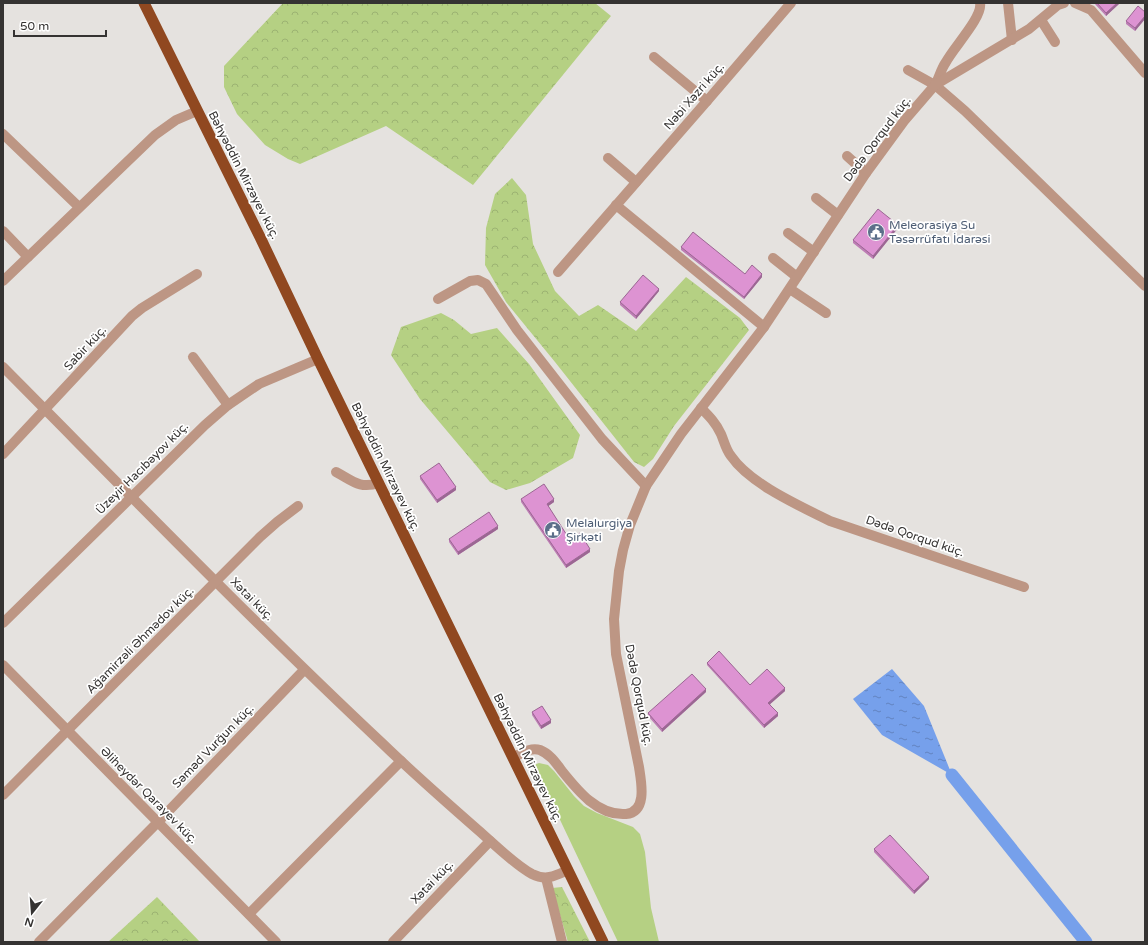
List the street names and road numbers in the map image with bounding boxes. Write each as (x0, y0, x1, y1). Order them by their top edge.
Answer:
street label: Nəbi Xəzri küç. (661, 60, 727, 132)
street label: Dədə Qorqud küç. (840, 94, 914, 184)
street label: Bəhyəddin Mirzəyev küç. (206, 109, 282, 241)
street label: Sabir küç. (61, 323, 109, 373)
street label: Bəhyəddin Mirzəyev küç. (349, 400, 423, 534)
street label: Üzeyir Hacıbəyov küç. (93, 419, 191, 517)
street label: Dədə Qorqud küç. (864, 513, 966, 559)
street label: Xətai küç. (228, 575, 276, 623)
street label: Ağamirzəli Əhmədov küç. (84, 584, 196, 696)
street label: Dədə Qorqud küç. (622, 643, 656, 747)
street label: Bəhyəddin Mirzəyev küç. (491, 691, 565, 825)
street label: Səməd Vurğun küç. (169, 701, 257, 791)
street label: Əliheydər Qarayev küç. (98, 744, 200, 846)
street label: Xətai küç. (408, 857, 456, 907)

